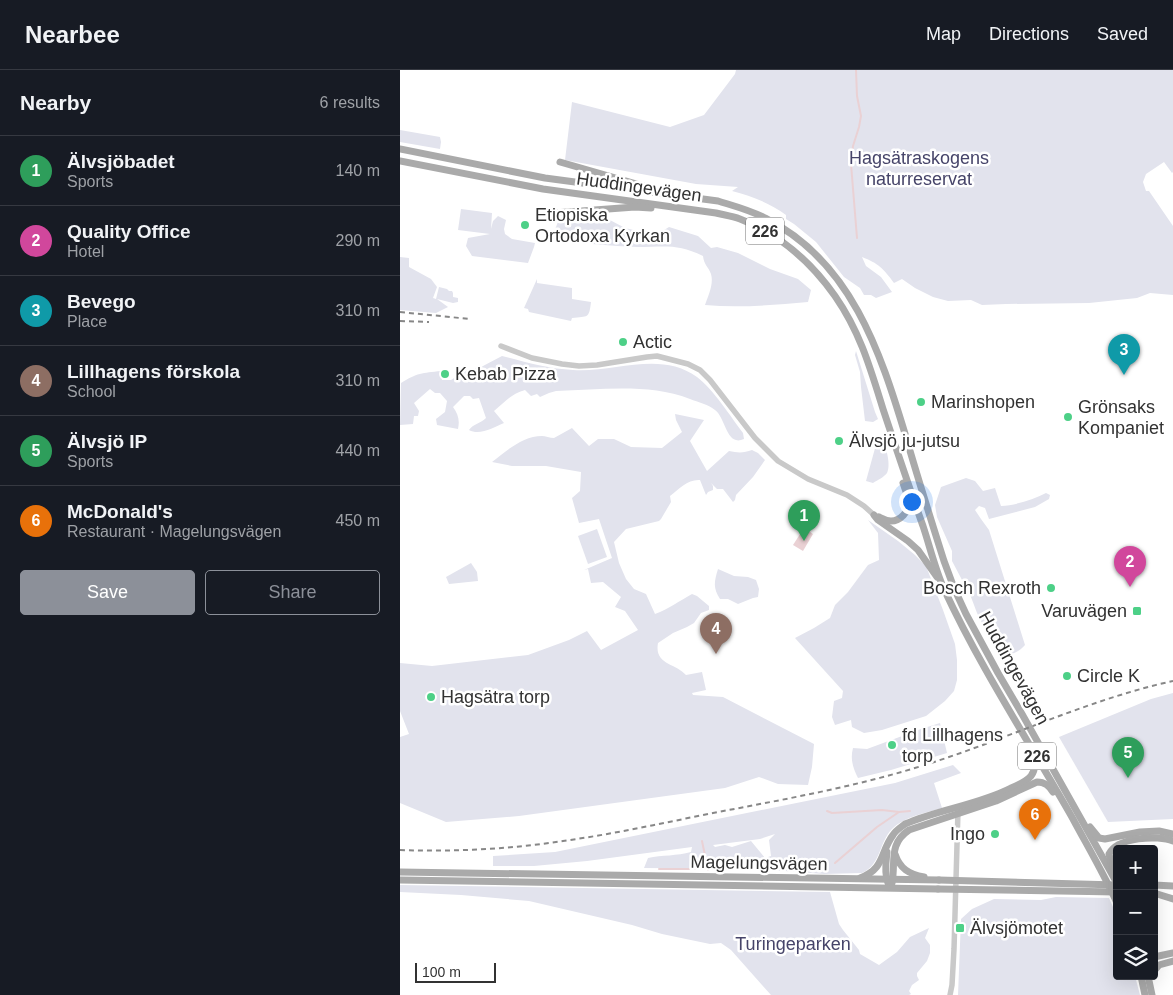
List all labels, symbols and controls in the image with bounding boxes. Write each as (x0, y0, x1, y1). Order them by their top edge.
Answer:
text: Nearbee (25, 21, 120, 48)
text: Map (926, 24, 961, 44)
text: Directions (989, 24, 1069, 44)
text: Saved (1097, 24, 1148, 44)
text: Nearby (20, 91, 91, 114)
text: 6 results (320, 94, 380, 111)
park label: Hagsätraskogens naturreservat (849, 148, 989, 189)
text: Älvsjöbadet (67, 151, 175, 172)
text: 1 (32, 162, 40, 179)
text: 140 m (336, 162, 380, 179)
street label: Huddingevägen (575, 168, 703, 206)
text: Sports (67, 173, 113, 190)
place label: Etiopiska Ortodoxa Kyrkan (535, 205, 670, 246)
road number: 226 (746, 218, 784, 245)
marker: Etiopiska Ortodoxa Kyrkan (519, 219, 531, 231)
text: Quality Office (67, 221, 191, 242)
text: 2 (32, 232, 40, 249)
text: 290 m (336, 232, 380, 249)
text: Hotel (67, 243, 104, 260)
text: Bevego (67, 291, 136, 312)
text: 3 (32, 302, 40, 319)
text: 310 m (336, 302, 380, 319)
text: Place (67, 313, 107, 330)
place label: Actic (633, 332, 672, 352)
pin: 3 (1108, 334, 1140, 375)
marker: Actic (617, 336, 629, 348)
text: Lillhagens förskola (67, 361, 240, 382)
place label: Kebab Pizza (455, 364, 557, 384)
marker: Kebab Pizza (439, 368, 451, 380)
text: 4 (32, 372, 40, 389)
text: 310 m (336, 372, 380, 389)
text: School (67, 383, 116, 400)
place label: Marinshopen (931, 392, 1035, 412)
marker: Marinshopen (915, 396, 927, 408)
place label: Grönsaks Kompaniet (1078, 397, 1164, 438)
marker: Grönsaks Kompaniet (1062, 411, 1074, 423)
text: Älvsjö IP (67, 431, 147, 452)
place label: Älvsjö ju-jutsu (849, 431, 960, 451)
marker: Älvsjö ju-jutsu (833, 435, 845, 447)
text: 5 (32, 442, 40, 459)
text: 440 m (336, 442, 380, 459)
text: Sports (67, 453, 113, 470)
your location (899, 489, 925, 515)
pin: 1 (788, 500, 820, 541)
text: McDonald's (67, 501, 173, 522)
text: 6 (32, 512, 40, 529)
text: 450 m (336, 512, 380, 529)
text: Restaurant · Magelungsvägen (67, 523, 281, 540)
pin: 2 (1114, 546, 1146, 587)
button: Save (20, 570, 195, 615)
button: Share (205, 570, 380, 615)
place label: Bosch Rexroth (923, 578, 1041, 598)
marker: Bosch Rexroth (1045, 582, 1057, 594)
place label: Varuvägen (1041, 601, 1127, 621)
marker: Varuvägen (1131, 605, 1143, 617)
street label: Huddingevägen (975, 608, 1053, 728)
pin: 4 (700, 613, 732, 654)
place label: Circle K (1077, 666, 1140, 686)
marker: Circle K (1061, 670, 1073, 682)
place label: Hagsätra torp (441, 687, 550, 707)
marker: Hagsätra torp (425, 691, 437, 703)
place label: fd Lillhagens torp (902, 725, 1003, 766)
pin: 5 (1112, 737, 1144, 778)
marker: fd Lillhagens torp (886, 739, 898, 751)
road number: 226 (1018, 742, 1056, 769)
pin: 6 (1019, 799, 1051, 840)
place label: Ingo (950, 824, 985, 844)
marker: Ingo (989, 828, 1001, 840)
map controls (1113, 845, 1158, 980)
button: + (1113, 845, 1158, 890)
street label: Magelungsvägen (690, 852, 828, 874)
button: − (1113, 890, 1158, 935)
place label: Älvsjömotet (970, 918, 1063, 938)
marker: Älvsjömotet (954, 922, 966, 934)
park label: Turingeparken (735, 934, 851, 954)
button: layers (1113, 935, 1158, 980)
scale bar (415, 960, 496, 983)
text: 100 m (422, 964, 461, 980)

